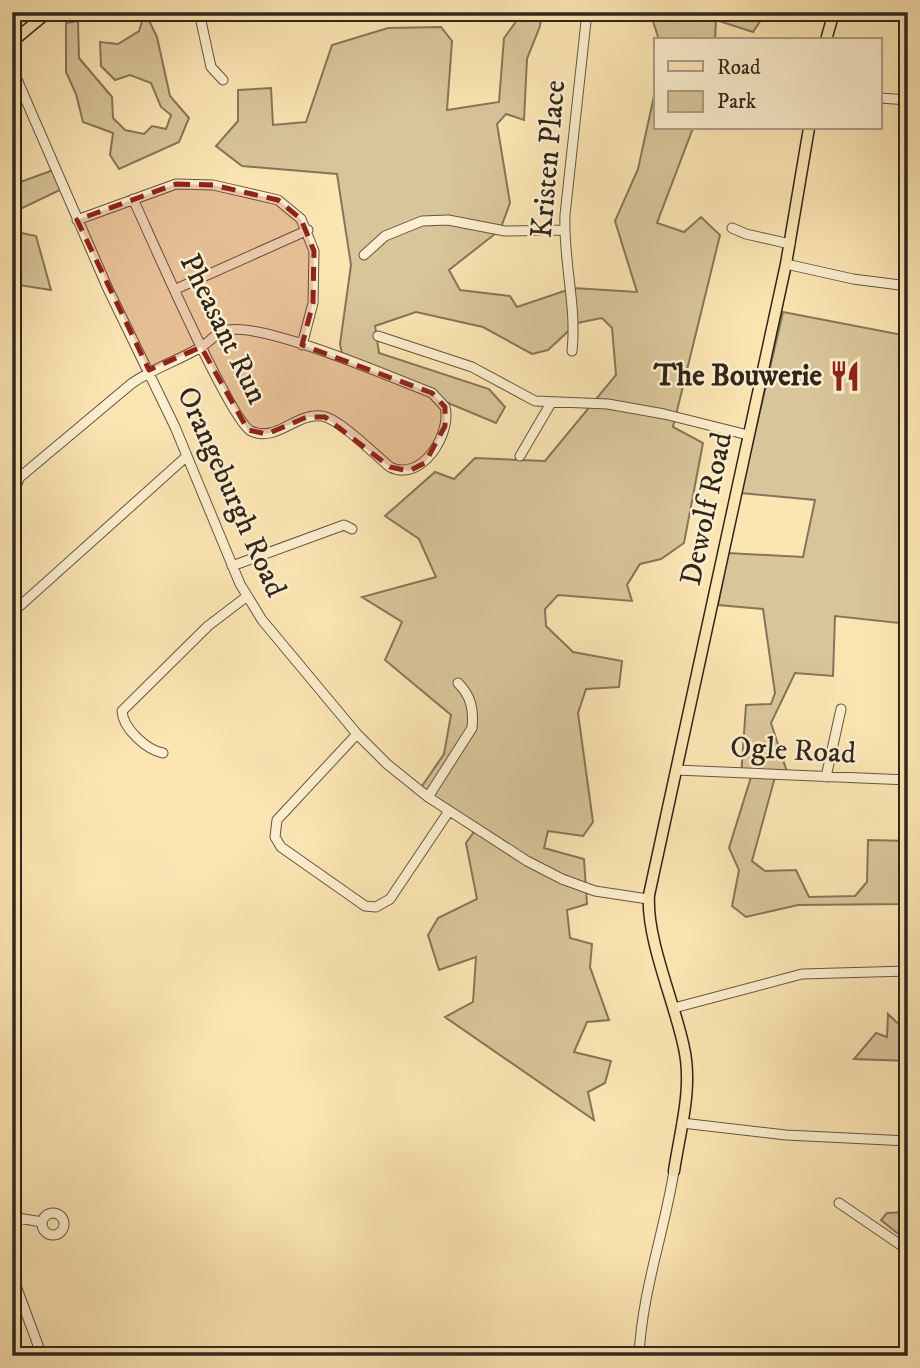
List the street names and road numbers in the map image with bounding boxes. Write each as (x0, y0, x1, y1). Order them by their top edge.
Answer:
street label: Kristen Place (524, 78, 574, 240)
street label: Pheasant Run (171, 248, 275, 410)
street label: Orangeburgh Road (168, 381, 294, 603)
street label: Dewolf Road (673, 429, 741, 589)
street label: Ogle Road (729, 729, 857, 773)

